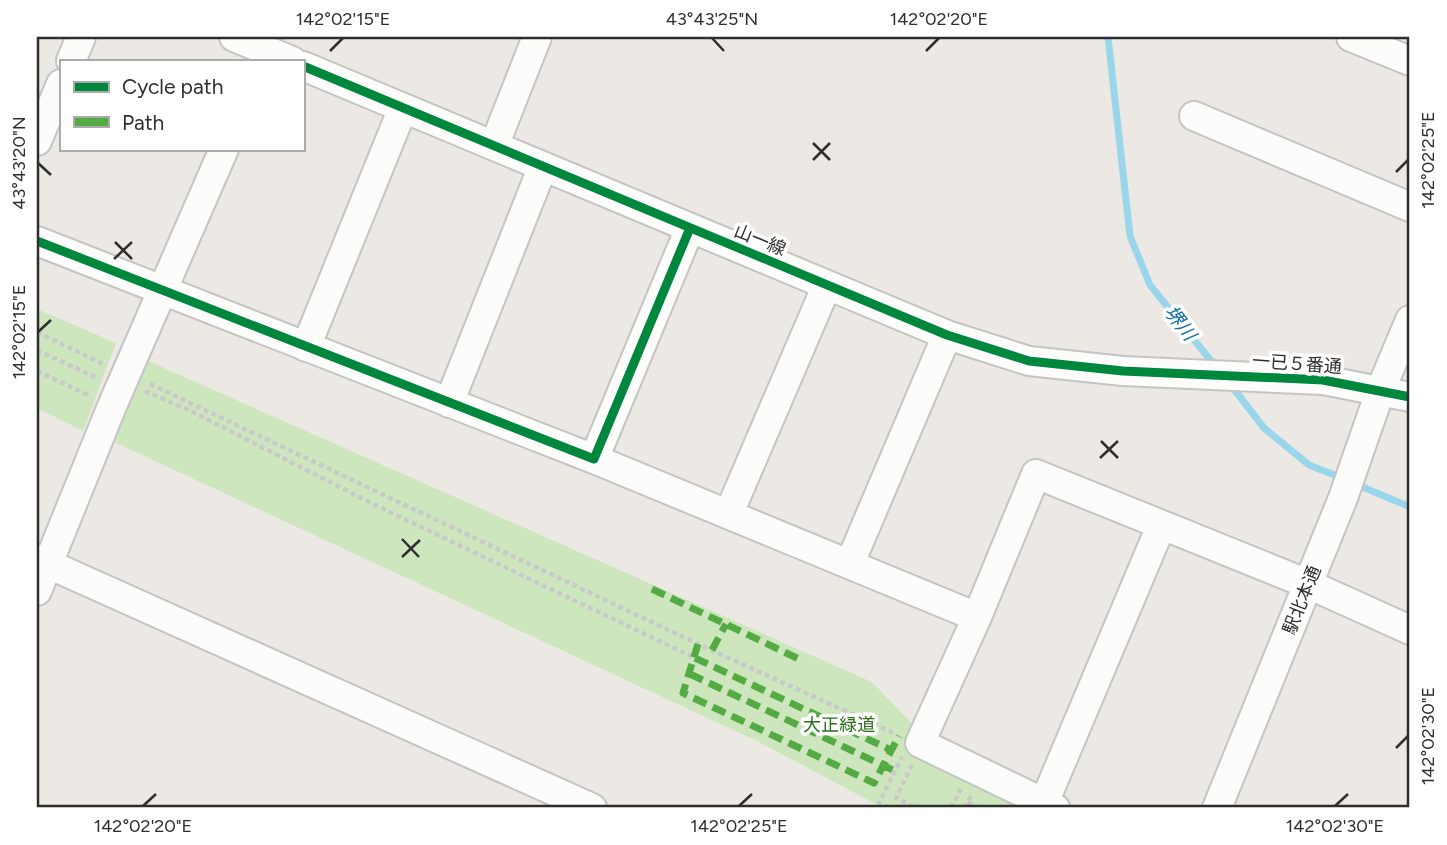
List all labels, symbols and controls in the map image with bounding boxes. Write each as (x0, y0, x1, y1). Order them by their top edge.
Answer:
text: 142°02'15"E (296, 8, 390, 30)
text: 43°43'25"N (666, 8, 758, 30)
text: 142°02'20"E (890, 8, 988, 30)
legend (60, 60, 304, 150)
text: Cycle path (122, 74, 223, 99)
text: Path (122, 110, 164, 135)
text: 142°02'25"E (1417, 111, 1439, 209)
text: 43°43'20"N (8, 116, 30, 210)
street label: 山一線 (731, 220, 789, 260)
text: 142°02'15"E (8, 285, 30, 379)
water label: 堺川 (1159, 301, 1202, 347)
street label: 一已５番通 (1251, 350, 1343, 378)
street label: 駅北本通 (1278, 563, 1326, 637)
text: 142°02'30"E (1417, 687, 1439, 785)
park label: 大正緑道 (803, 714, 875, 736)
text: 142°02'20"E (94, 815, 192, 837)
text: 142°02'25"E (690, 815, 788, 837)
text: 142°02'30"E (1286, 815, 1384, 837)

